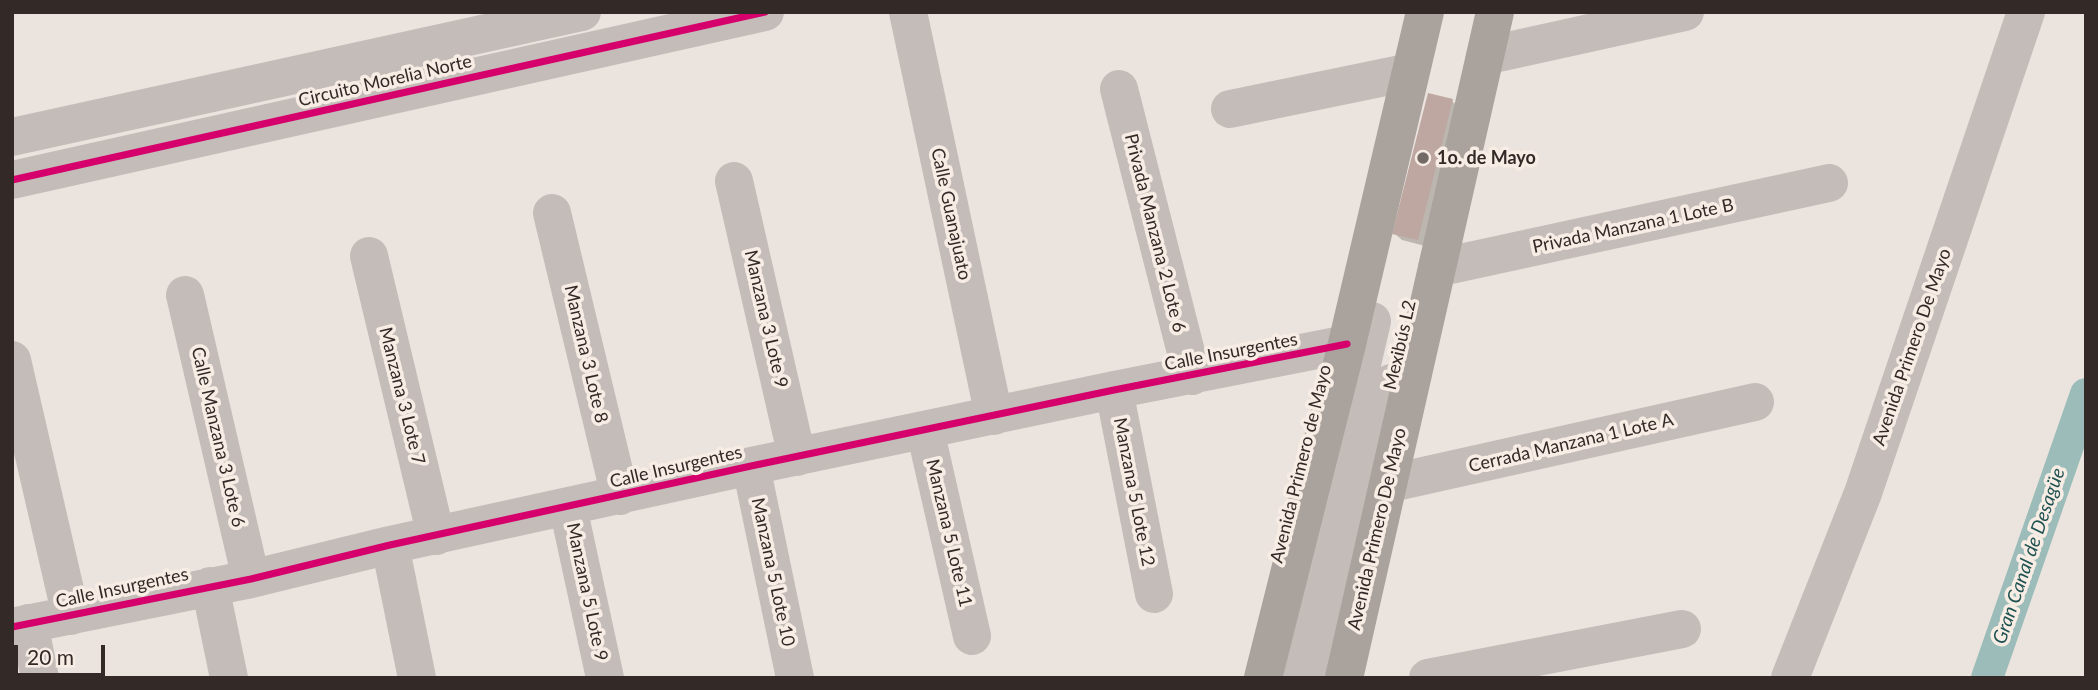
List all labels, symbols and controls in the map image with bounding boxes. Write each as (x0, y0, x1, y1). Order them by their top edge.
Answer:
street label: Circuito Morelia Norte (296, 51, 474, 111)
street label: Privada Manzana 2 Lote 6 (1120, 131, 1190, 335)
street label: Calle Guanajuato (926, 146, 976, 282)
place label: 1o. de Mayo (1437, 147, 1536, 169)
marker: 1o. de Mayo (1415, 150, 1431, 166)
street label: Privada Manzana 1 Lote B (1530, 194, 1736, 258)
street label: Avenida Primero De Mayo (1868, 246, 1956, 448)
street label: Manzana 3 Lote 9 (740, 248, 792, 390)
street label: Manzana 3 Lote 8 (560, 283, 612, 425)
street label: Mexibús L2 (1379, 298, 1421, 392)
street label: Manzana 3 Lote 7 (374, 325, 430, 467)
street label: Calle Insurgentes (1163, 329, 1299, 375)
street label: Calle Manzana 3 Lote 6 (187, 345, 249, 529)
street label: Avenida Primero de Mayo (1266, 363, 1336, 565)
street label: Cerrada Manzana 1 Lote A (1467, 409, 1675, 477)
street label: Manzana 5 Lote 12 (1109, 416, 1159, 568)
street label: Avenida Primero De Mayo (1343, 426, 1411, 632)
street label: Calle Insurgentes (608, 441, 744, 493)
street label: Manzana 5 Lote 11 (921, 457, 977, 609)
water label: Gran Canal de Desagüe (1988, 465, 2070, 647)
street label: Manzana 5 Lote 10 (747, 496, 799, 648)
street label: Manzana 5 Lote 9 (562, 521, 612, 663)
street label: Calle Insurgentes (54, 563, 190, 613)
scale bar (18, 630, 108, 674)
text: 20 m (27, 644, 74, 669)

